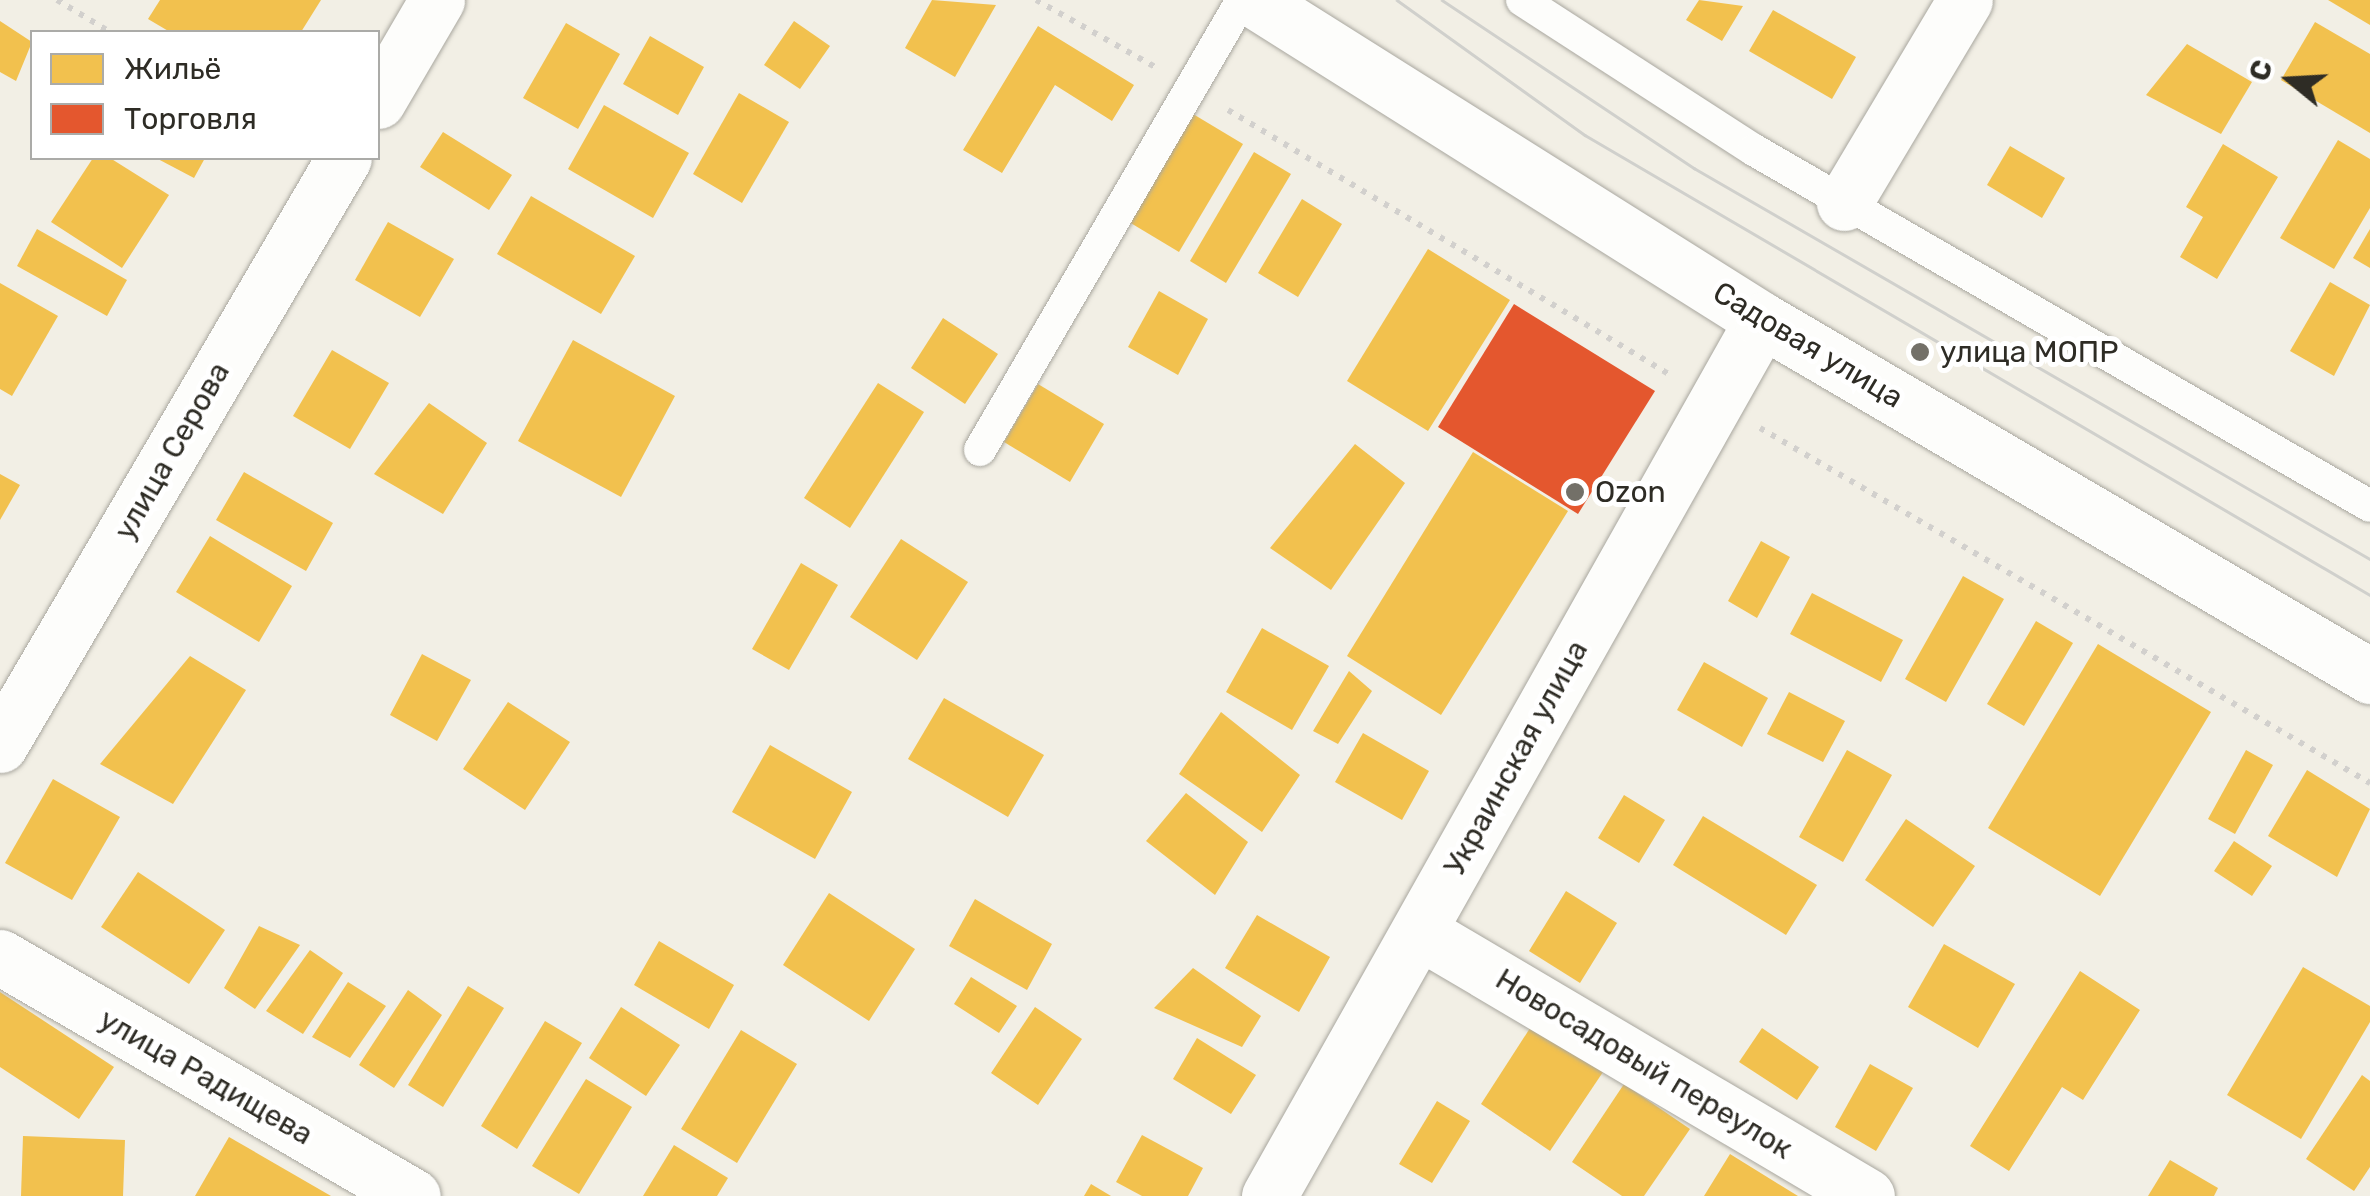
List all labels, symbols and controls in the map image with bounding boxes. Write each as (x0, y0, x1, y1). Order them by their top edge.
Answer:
legend (30, 30, 380, 160)
north arrow (2240, 30, 2340, 130)
text: Жильё (124, 51, 221, 87)
text: С (2242, 56, 2280, 85)
text: Торговля (124, 101, 257, 137)
street label: Садовая улица (1707, 274, 1909, 416)
place label: улица МОПР (1940, 334, 2118, 370)
marker: улица МОПР (1909, 341, 1931, 363)
street label: улица Серова (107, 356, 237, 546)
place label: Ozon (1595, 474, 1666, 510)
marker: Ozon (1564, 481, 1586, 503)
street label: Украинская улица (1437, 634, 1595, 882)
street label: Новосадовый переулок (1489, 961, 1799, 1167)
street label: улица Радищева (93, 1001, 319, 1153)

